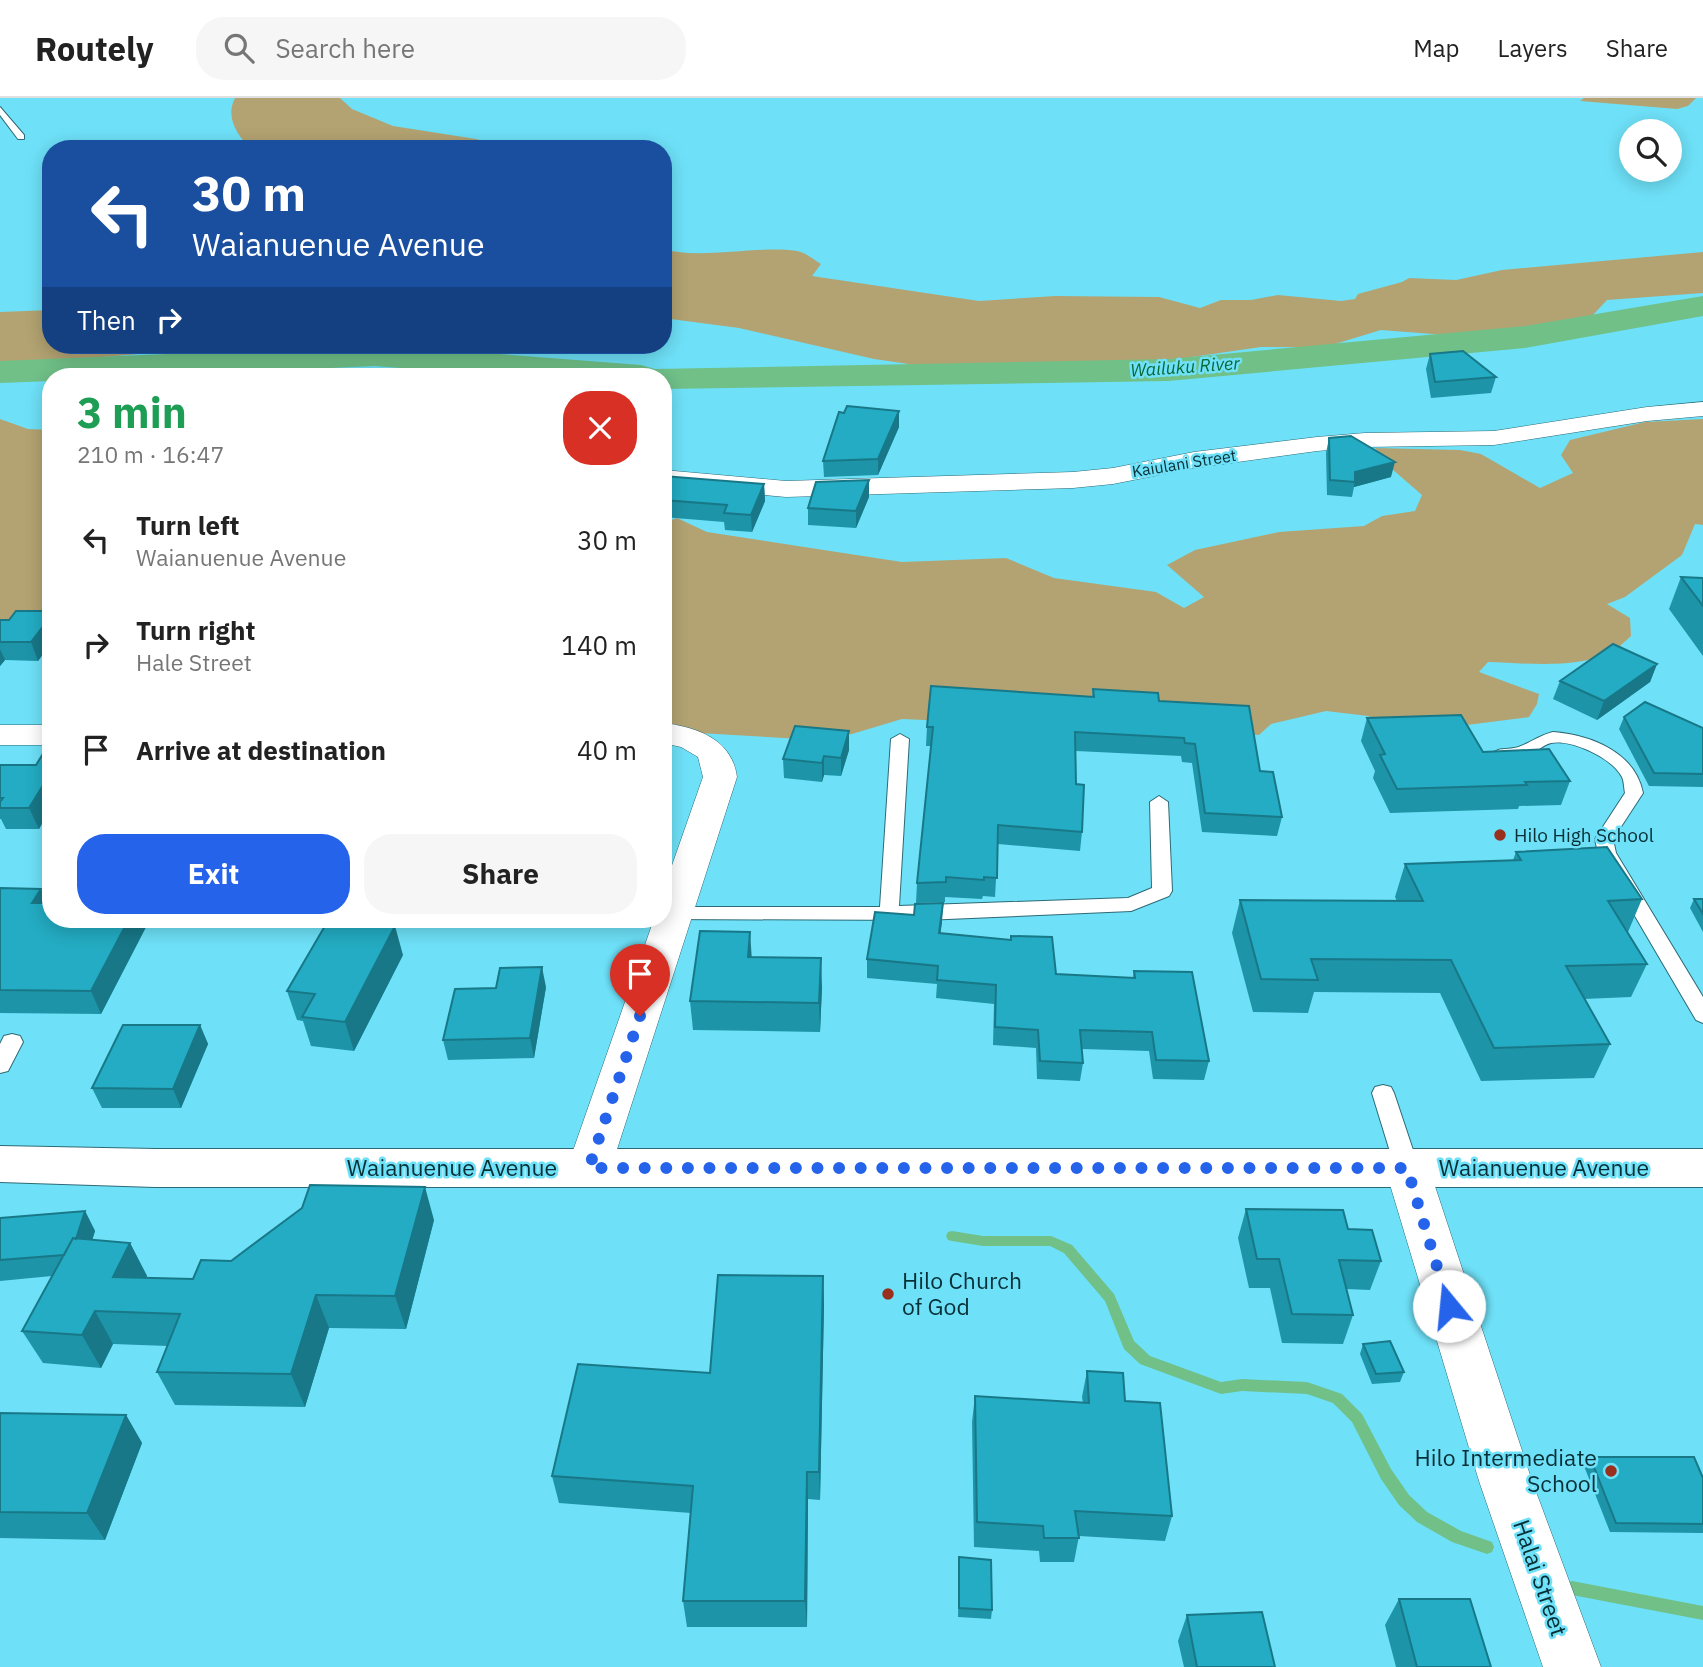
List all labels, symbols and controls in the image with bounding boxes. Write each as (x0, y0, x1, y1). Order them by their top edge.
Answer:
search box (196, 17, 686, 80)
text: Routely (35, 27, 154, 70)
icon: search (220, 29, 258, 67)
text: Search here (276, 31, 415, 65)
text: Map (1413, 32, 1460, 64)
text: Layers (1498, 32, 1568, 64)
text: Share (1606, 32, 1668, 64)
map controls (1619, 119, 1682, 182)
button: search (1619, 119, 1682, 182)
text: 30 m (192, 161, 306, 224)
icon: left (77, 168, 168, 259)
text: Waianuenue Avenue (192, 223, 485, 265)
icon: right (150, 301, 188, 339)
text: Then (77, 303, 136, 337)
water label: Wailuku River (1130, 351, 1241, 382)
text: 3 min (77, 385, 187, 440)
button: close (563, 391, 637, 465)
text: 210 m · 16:47 (77, 439, 224, 469)
street label: Kaiulani Street (1130, 445, 1238, 481)
text: Turn left (136, 508, 239, 542)
icon: left (77, 521, 115, 559)
text: 30 m (577, 523, 637, 557)
text: Waianuenue Avenue (136, 542, 346, 572)
text: Turn right (136, 613, 255, 647)
icon: right (77, 626, 115, 664)
text: 140 m (561, 628, 637, 662)
text: Hale Street (136, 647, 252, 677)
icon: arrive (77, 731, 115, 769)
text: Arrive at destination (136, 733, 386, 767)
text: 40 m (577, 733, 637, 767)
place label: Hilo High School (1514, 823, 1654, 847)
marker: Hilo High School (1492, 827, 1508, 843)
button: Exit (77, 834, 350, 914)
button: Share (364, 834, 637, 914)
pin (610, 944, 670, 1016)
icon: arrive (621, 955, 659, 993)
street label: Waianuenue Avenue (347, 1152, 557, 1182)
street label: Waianuenue Avenue (1439, 1152, 1649, 1182)
place label: Hilo Church of God (902, 1265, 1022, 1321)
position arrow (1412, 1269, 1486, 1343)
marker: Hilo Church of God (880, 1286, 896, 1302)
place label: Hilo Intermediate School (1414, 1442, 1597, 1498)
marker: Hilo Intermediate School (1603, 1463, 1619, 1479)
street label: Halai Street (1507, 1515, 1575, 1640)

